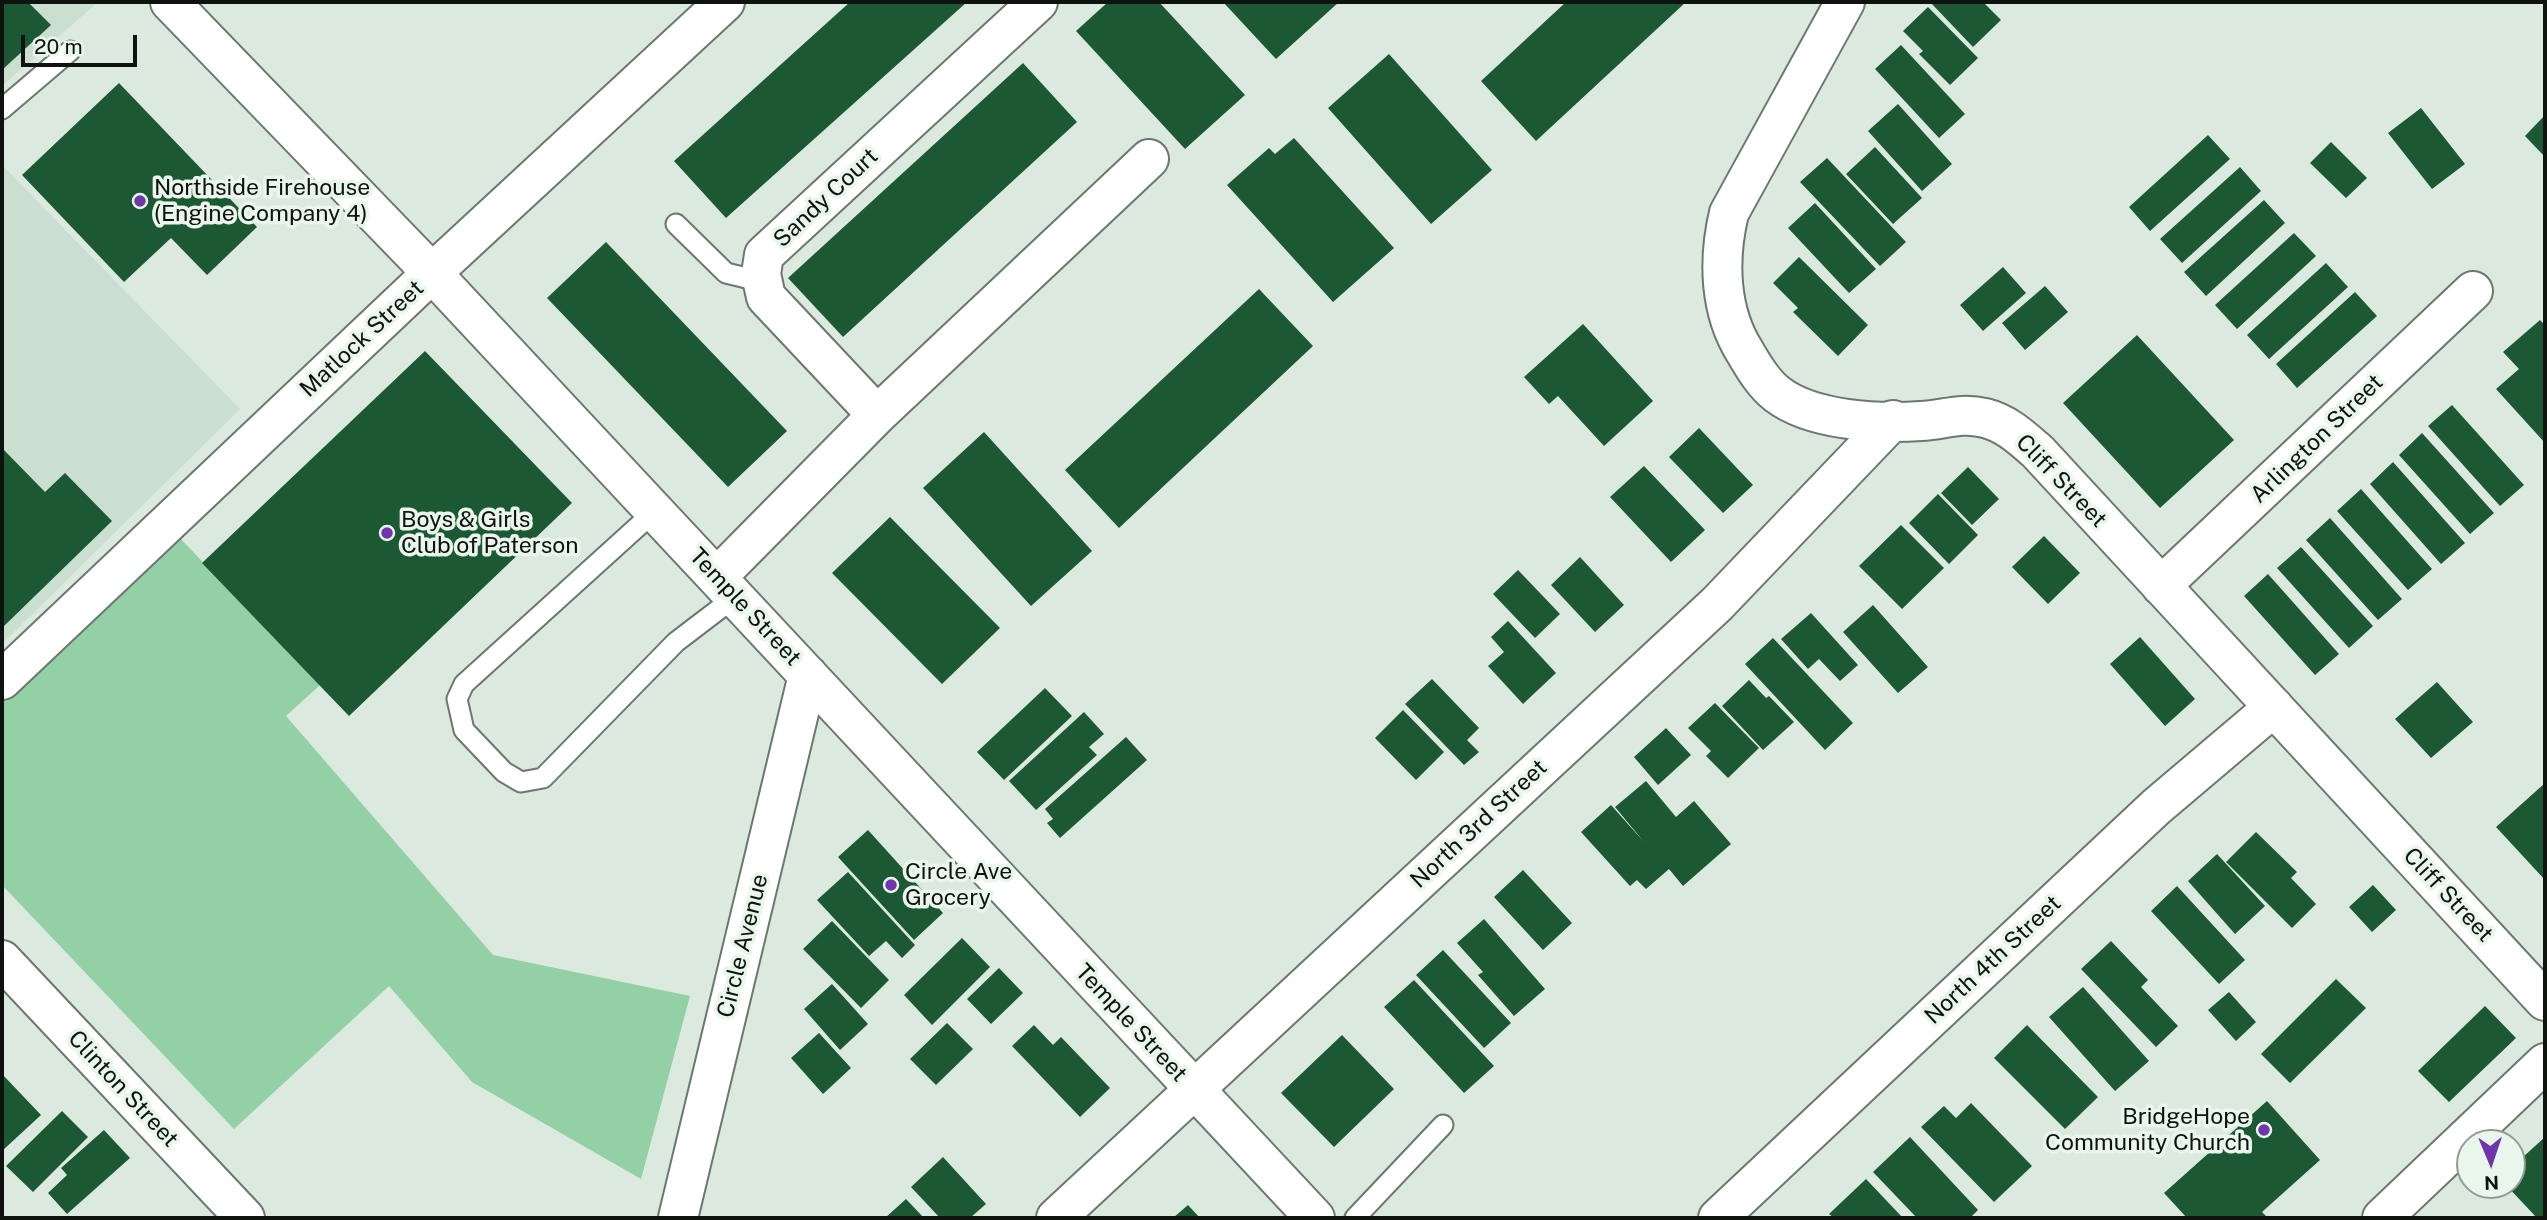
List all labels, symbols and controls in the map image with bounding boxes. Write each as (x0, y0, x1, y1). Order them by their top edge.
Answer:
scale bar (24, 21, 140, 65)
text: 20 m (34, 34, 83, 59)
street label: Sandy Court (768, 143, 884, 253)
place label: Northside Firehouse (Engine Company 4) (154, 174, 370, 228)
marker: Northside Firehouse (Engine Company 4) (132, 193, 148, 209)
street label: Matlock Street (294, 275, 430, 403)
street label: Arlington Street (2245, 369, 2389, 509)
street label: Cliff Street (2010, 429, 2112, 533)
place label: Boys & Girls Club of Paterson (401, 506, 579, 560)
marker: Boys & Girls Club of Paterson (379, 525, 395, 541)
street label: Temple Street (683, 542, 807, 672)
street label: North 3rd Street (1405, 754, 1553, 894)
street label: Cliff Street (2397, 842, 2499, 948)
place label: Circle Ave Grocery (905, 858, 1012, 912)
street label: Circle Avenue (712, 871, 774, 1021)
marker: Circle Ave Grocery (883, 877, 899, 893)
street label: North 4th Street (1919, 890, 2067, 1030)
street label: Temple Street (1069, 958, 1193, 1088)
street label: Clinton Street (62, 1025, 184, 1153)
place label: BridgeHope Community Church (2045, 1103, 2250, 1157)
marker: BridgeHope Community Church (2256, 1122, 2272, 1138)
north arrow (2456, 1129, 2526, 1199)
text: N (2484, 1172, 2499, 1194)

